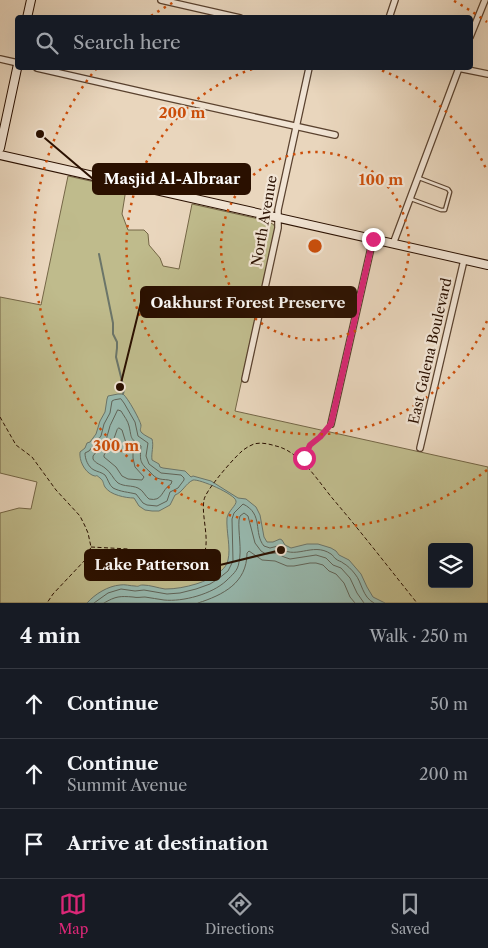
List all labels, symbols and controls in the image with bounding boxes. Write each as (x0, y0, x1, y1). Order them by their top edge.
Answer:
search box (15, 15, 473, 70)
icon: search (33, 29, 61, 57)
text: Search here (73, 31, 181, 54)
text: 200 m (159, 103, 205, 122)
callout: Masjid Al-Albraar (93, 164, 250, 194)
text: Masjid Al-Albraar (104, 169, 241, 188)
text: 100 m (359, 170, 403, 189)
street label: North Avenue (247, 174, 281, 268)
route end (362, 228, 385, 251)
centre of rings (306, 237, 324, 255)
street label: East Galena Boulevard (404, 276, 456, 426)
callout: Oakhurst Forest Preserve (141, 287, 356, 317)
text: Oakhurst Forest Preserve (151, 293, 345, 312)
text: 300 m (93, 436, 139, 455)
route start (293, 447, 316, 470)
map controls (428, 543, 473, 588)
button: layers (428, 543, 473, 588)
callout: Lake Patterson (85, 550, 220, 580)
text: Lake Patterson (94, 555, 210, 574)
text: 4 min (20, 623, 81, 648)
text: Walk · 250 m (370, 626, 468, 646)
icon: ahead (20, 690, 48, 718)
text: Continue (67, 692, 159, 715)
text: 50 m (430, 694, 468, 714)
text: Continue (67, 752, 159, 775)
icon: ahead (20, 760, 48, 788)
text: 200 m (419, 764, 468, 784)
text: Summit Avenue (67, 775, 187, 795)
icon: arrive (20, 830, 48, 858)
text: Arrive at destination (67, 832, 268, 855)
tab: Map (58, 890, 88, 938)
tab: Directions (205, 890, 274, 938)
tab: Saved (391, 890, 430, 938)

